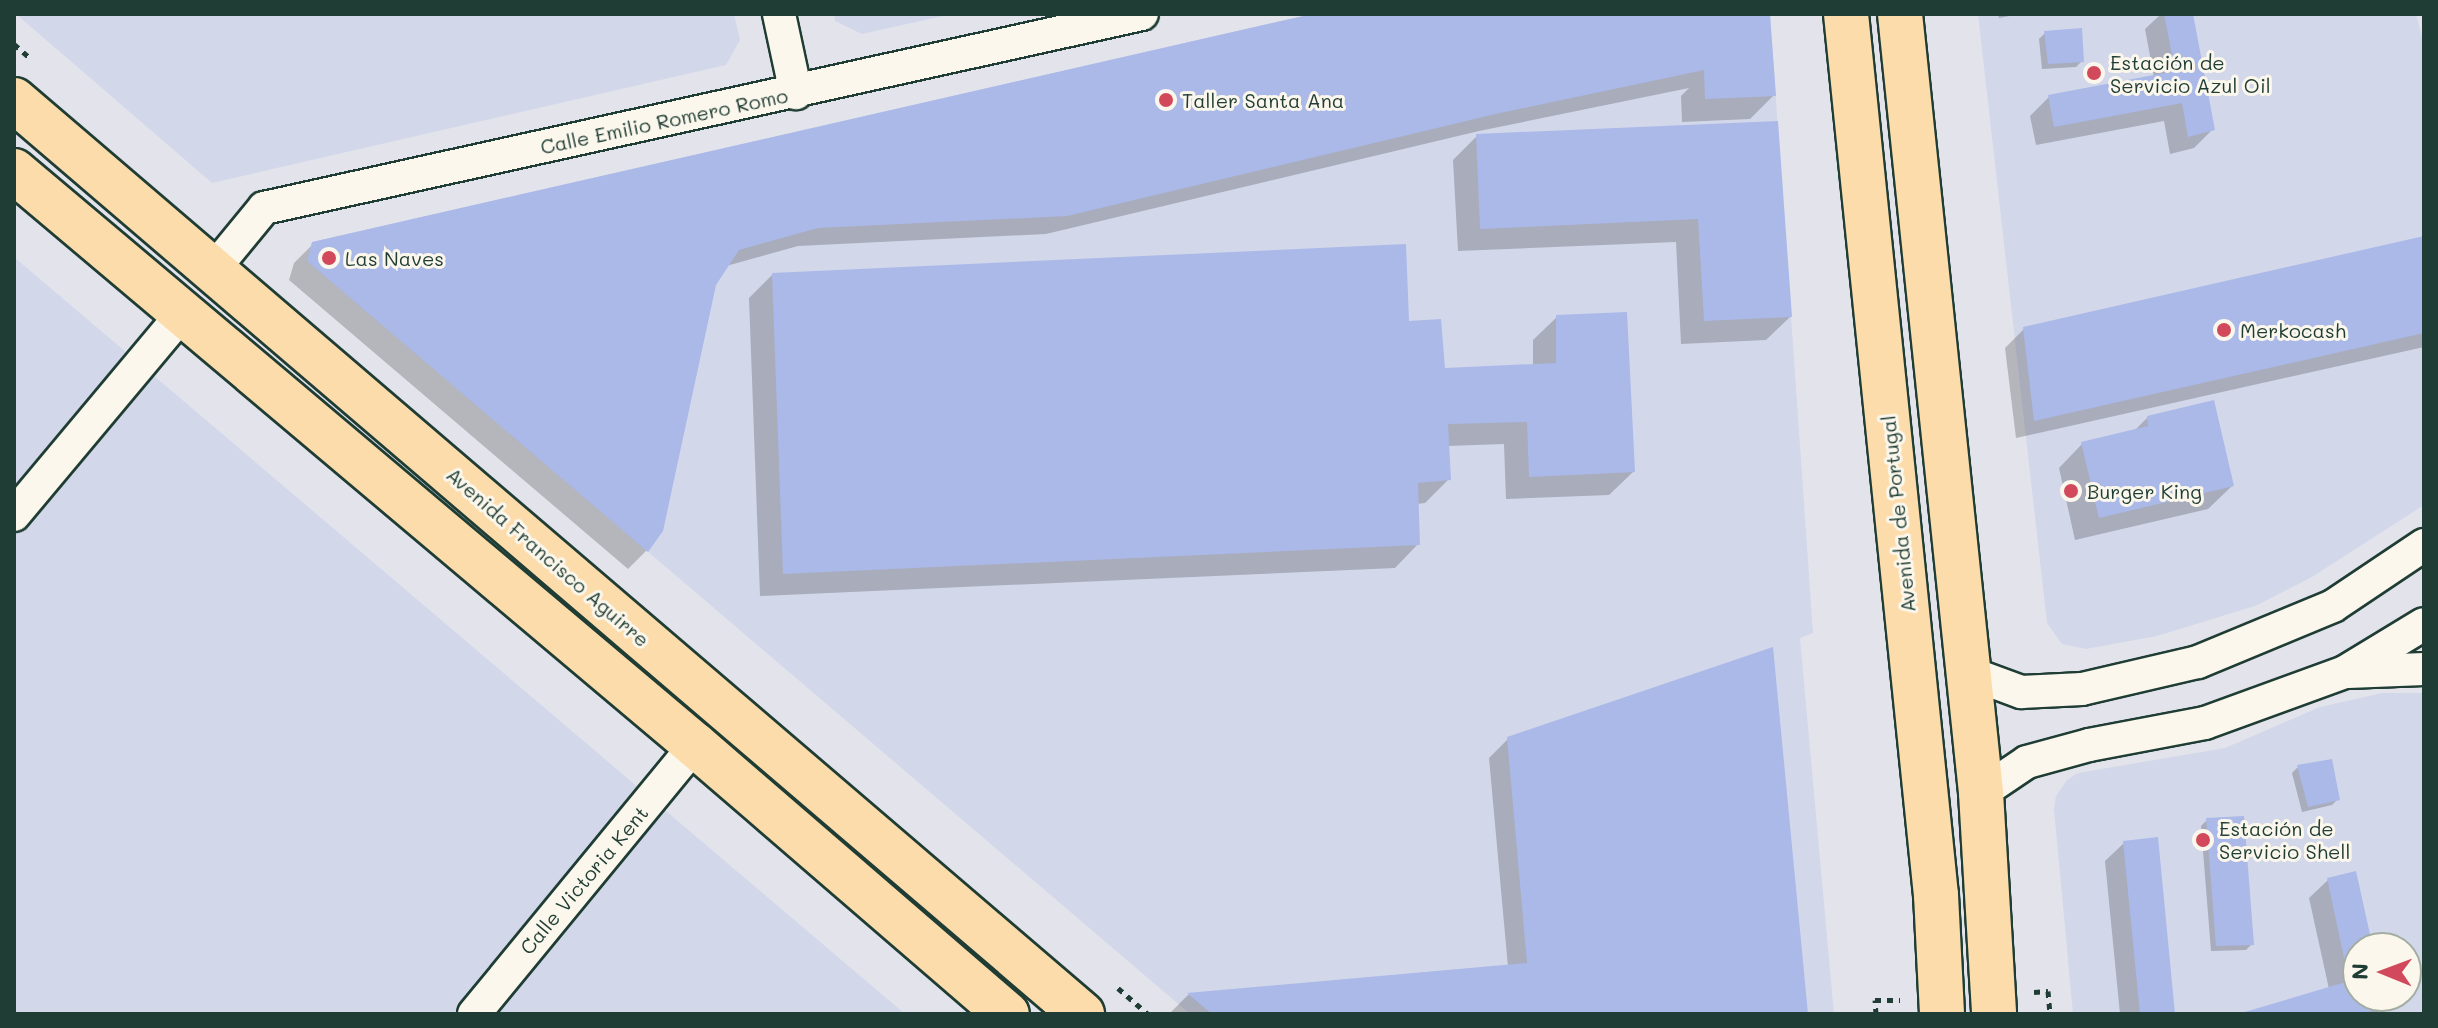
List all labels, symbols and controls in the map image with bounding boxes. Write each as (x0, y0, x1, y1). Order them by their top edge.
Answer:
place label: Estación de Servicio Azul Oil (2110, 50, 2271, 97)
marker: Estación de Servicio Azul Oil (2085, 64, 2103, 82)
street label: Calle Emilio Romero Romo (538, 83, 790, 159)
place label: Taller Santa Ana (1182, 88, 1344, 112)
marker: Taller Santa Ana (1157, 91, 1175, 109)
place label: Las Naves (345, 246, 444, 270)
marker: Las Naves (320, 249, 338, 267)
place label: Merkocash (2240, 318, 2346, 342)
marker: Merkocash (2215, 321, 2233, 339)
street label: Avenida de Portugal (1876, 414, 1920, 614)
street label: Avenida Francisco Aguirre (442, 462, 654, 652)
place label: Burger King (2087, 479, 2202, 503)
marker: Burger King (2062, 482, 2080, 500)
street label: Calle Victoria Kent (515, 801, 653, 959)
place label: Estación de Servicio Shell (2219, 816, 2350, 863)
marker: Estación de Servicio Shell (2194, 831, 2212, 849)
north arrow (2342, 932, 2422, 1012)
text: N (2345, 963, 2374, 980)

